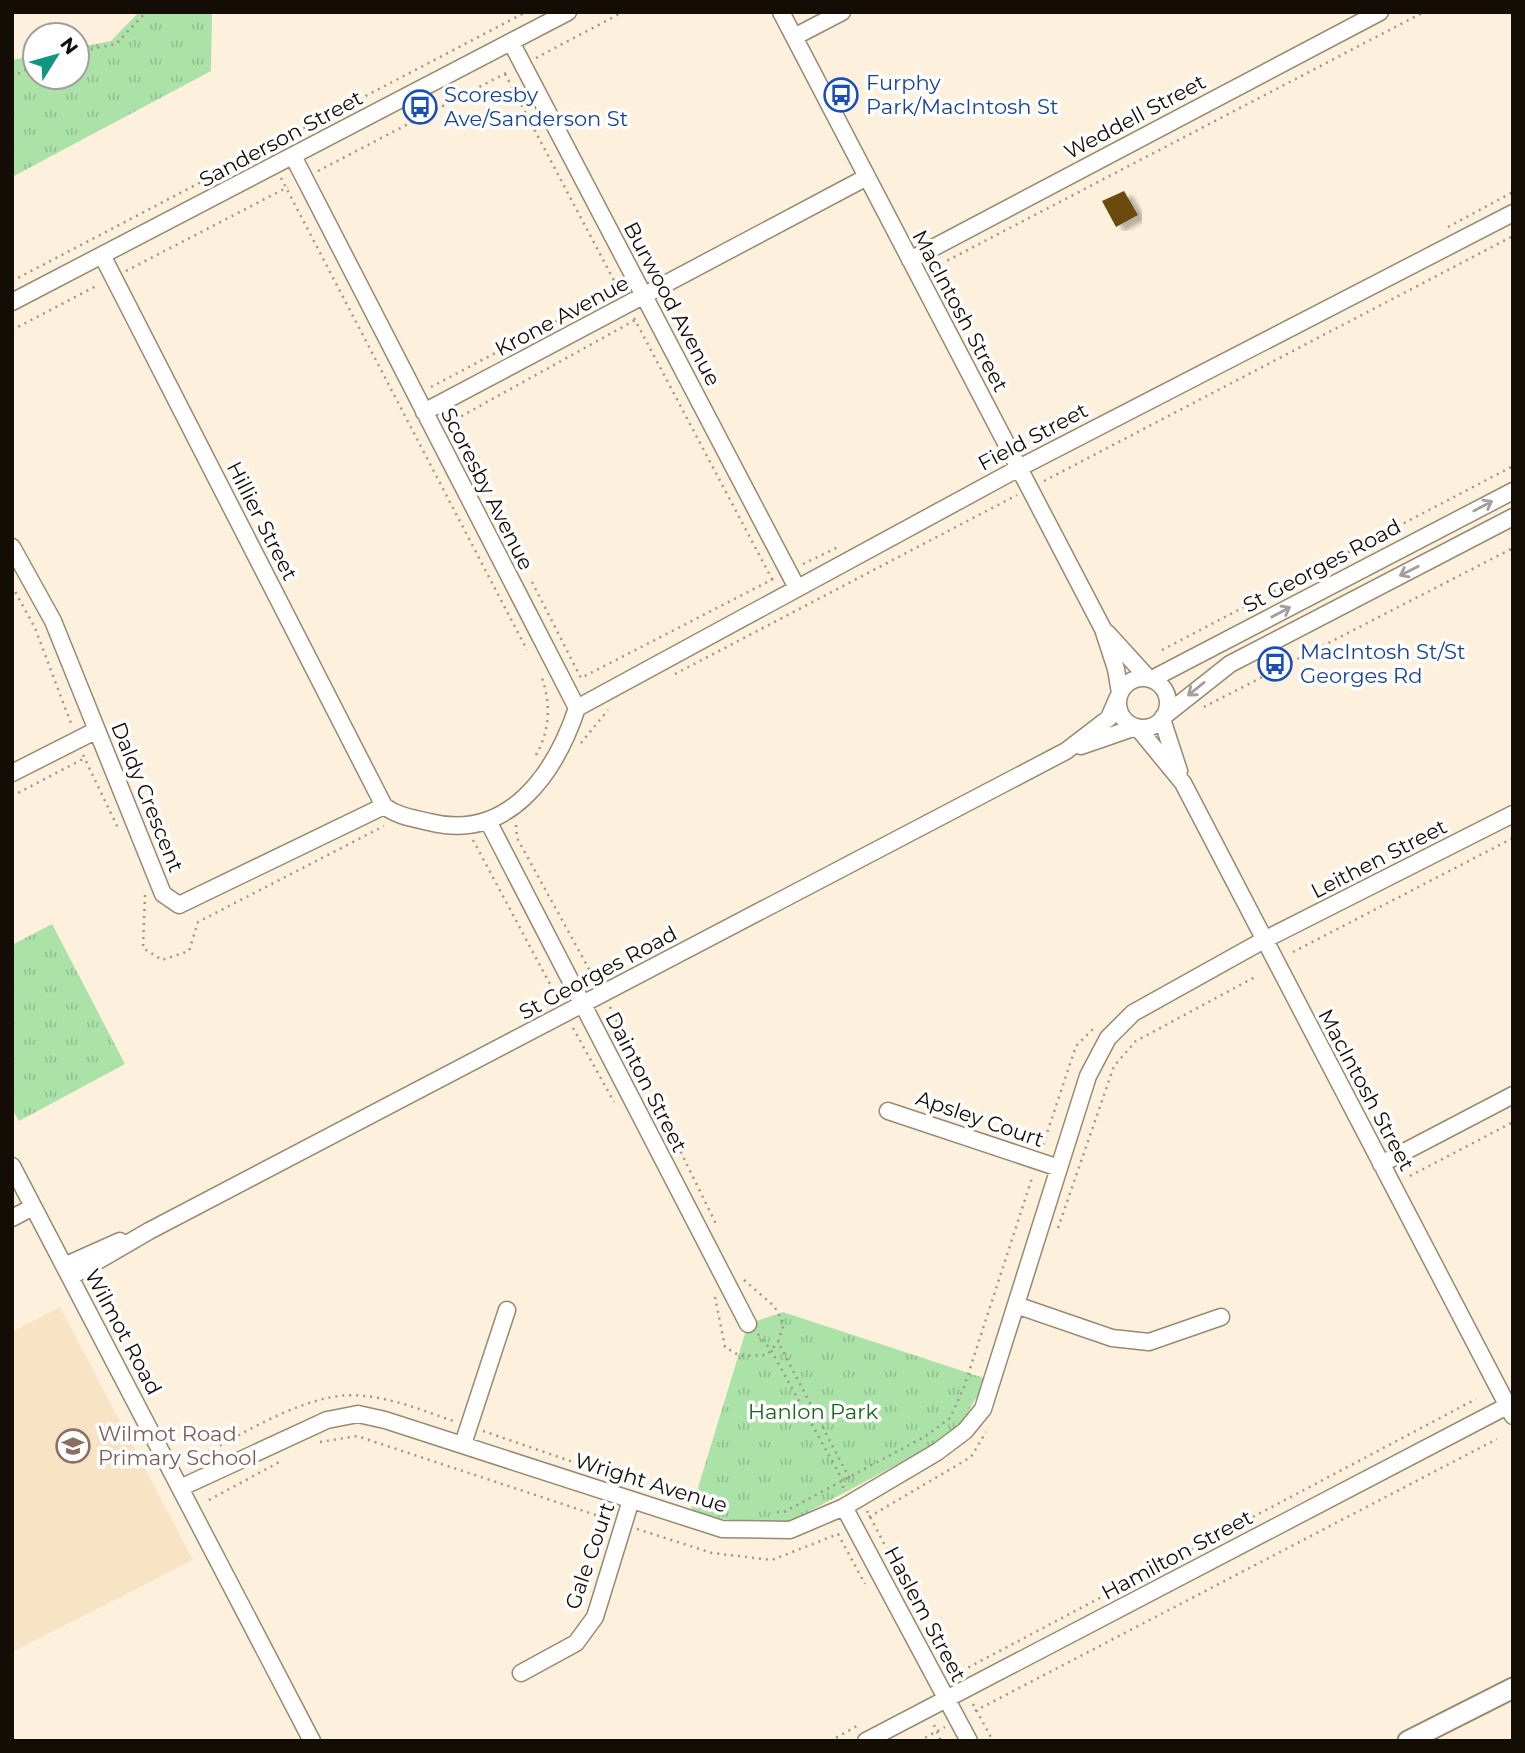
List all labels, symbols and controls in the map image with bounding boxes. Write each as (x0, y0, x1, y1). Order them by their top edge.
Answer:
north arrow (21, 21, 91, 91)
text: N (55, 33, 83, 59)
street label: Weddell Street (1060, 69, 1210, 164)
place label: Furphy Park/MacIntosh St (866, 70, 1059, 119)
bus stop icon: Furphy Park/MacIntosh St (822, 76, 860, 114)
place label: Scoresby Ave/Sanderson St (444, 82, 628, 131)
street label: Sanderson Street (195, 85, 367, 192)
bus stop icon: Scoresby Ave/Sanderson St (401, 88, 439, 126)
street label: Burwood Avenue (619, 217, 726, 390)
street label: MacIntosh Street (907, 226, 1014, 396)
street label: Krone Avenue (491, 270, 633, 361)
street label: Field Street (974, 397, 1092, 476)
street label: Scoresby Avenue (436, 403, 539, 574)
street label: Hillier Street (222, 457, 303, 584)
one-way arrow (1472, 499, 1493, 512)
street label: St Georges Road (1239, 513, 1405, 618)
one-way arrow (1399, 564, 1420, 578)
one-way arrow (1271, 604, 1291, 618)
place label: MacIntosh St/St Georges Rd (1300, 639, 1466, 688)
bus stop icon: MacIntosh St/St Georges Rd (1256, 645, 1294, 683)
one-way arrow (1187, 681, 1205, 696)
street label: Daldy Crescent (106, 718, 189, 875)
street label: Leithen Street (1307, 814, 1451, 904)
street label: St Georges Road (515, 920, 681, 1025)
street label: MacIntosh Street (1313, 1005, 1420, 1175)
street label: Dainton Street (600, 1007, 693, 1156)
street label: Apsley Court (913, 1085, 1047, 1152)
street label: Wilmot Road (80, 1265, 167, 1399)
park label: Hanlon Park (748, 1399, 879, 1424)
place label: Wilmot Road Primary School (98, 1421, 257, 1470)
school or university icon: Wilmot Road Primary School (54, 1427, 92, 1465)
street label: Wright Avenue (572, 1447, 731, 1518)
street label: Gale Court (560, 1499, 619, 1613)
street label: Hamilton Street (1097, 1504, 1257, 1605)
street label: Haslem Street (879, 1542, 972, 1686)

